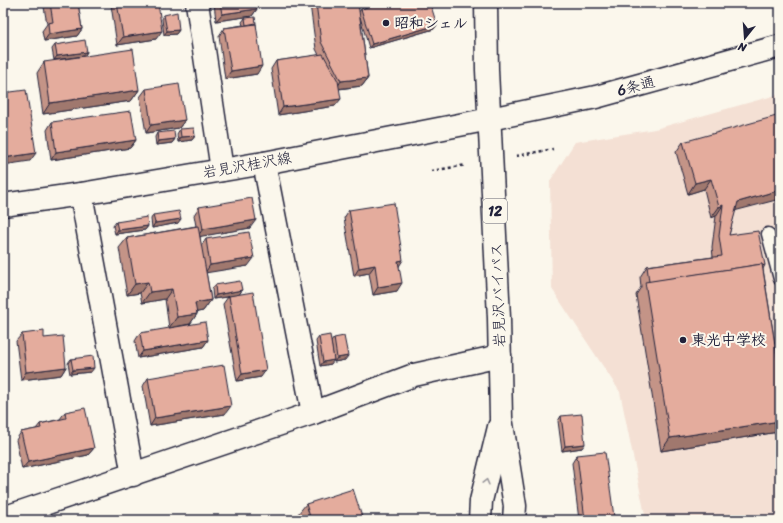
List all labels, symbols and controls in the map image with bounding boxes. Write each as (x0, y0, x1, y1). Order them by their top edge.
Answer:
place label: 昭和シェル (394, 10, 468, 36)
marker: 昭和シェル (381, 18, 391, 28)
north arrow (725, 18, 765, 58)
text: N (735, 37, 750, 58)
street label: 6条通 (614, 68, 658, 104)
street label: 岩見沢桂沢線 (200, 144, 294, 186)
road number: 12 (483, 199, 507, 223)
street label: 岩見沢バイパス (483, 242, 513, 348)
place label: 東光中学校 (691, 327, 766, 353)
marker: 東光中学校 (678, 335, 688, 345)
one-way arrow (481, 478, 489, 485)

